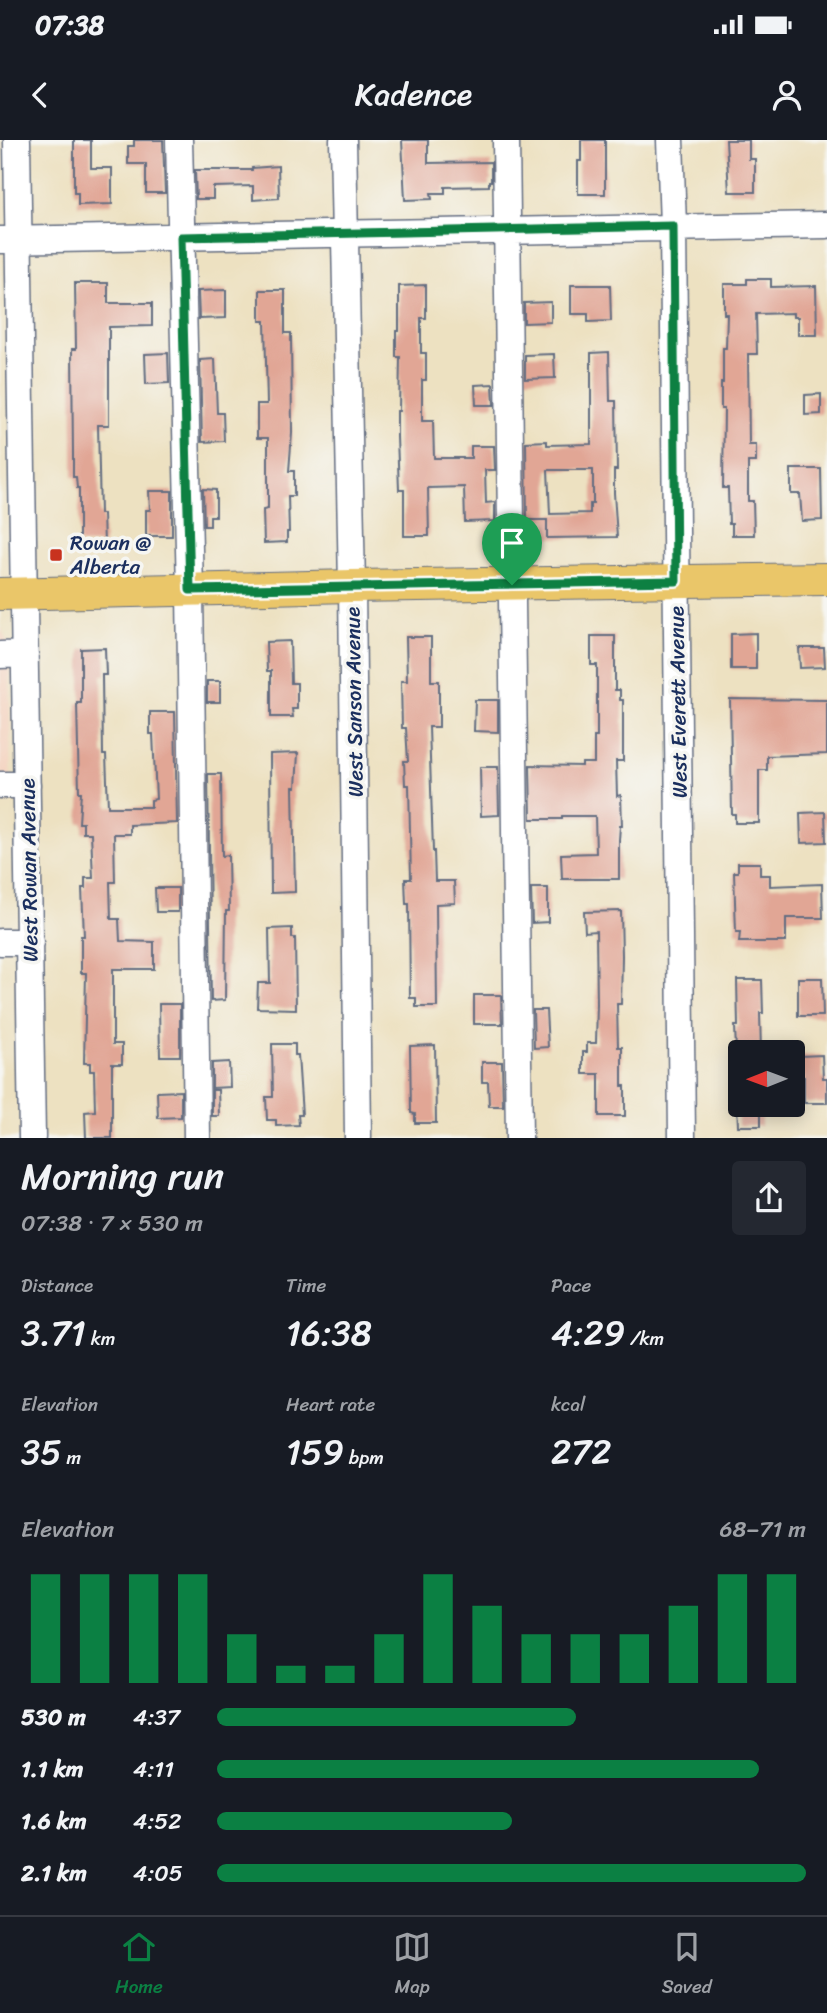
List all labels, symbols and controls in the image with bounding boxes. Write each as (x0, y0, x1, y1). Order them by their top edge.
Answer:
text: 07:38 (35, 2, 104, 48)
text: Kadence (355, 66, 472, 123)
icon: back (21, 76, 59, 114)
icon: person (768, 76, 806, 114)
pin (482, 513, 542, 585)
place label: Rowan @ Alberta (69, 524, 151, 586)
icon: arrive (493, 524, 531, 562)
marker: Rowan @ Alberta (48, 547, 64, 563)
street label: West Everett Avenue (657, 606, 699, 798)
street label: West Sanson Avenue (333, 607, 375, 797)
street label: West Rowan Avenue (8, 778, 50, 962)
north arrow (728, 1040, 805, 1116)
map controls (728, 1040, 805, 1117)
text: Morning run (21, 1143, 224, 1210)
button: share (732, 1161, 806, 1235)
text: 07:38 · 7 × 530 m (21, 1203, 203, 1244)
text: Distance (21, 1269, 93, 1302)
text: Time (286, 1269, 326, 1302)
text: Pace (551, 1269, 591, 1302)
text: 3.71 (21, 1302, 86, 1364)
text: 16:38 (286, 1302, 372, 1364)
text: 4:29 (551, 1302, 625, 1364)
text: km (86, 1322, 115, 1355)
text: /km (625, 1322, 664, 1355)
text: Elevation (21, 1388, 98, 1421)
text: Heart rate (286, 1388, 375, 1421)
text: kcal (551, 1388, 586, 1421)
text: 35 (21, 1421, 62, 1483)
text: 159 (286, 1421, 344, 1483)
text: 272 (551, 1421, 611, 1483)
text: m (62, 1441, 81, 1474)
text: bpm (344, 1441, 384, 1474)
text: Elevation (21, 1509, 114, 1550)
text: 68–71 m (719, 1509, 806, 1550)
text: 530 m (21, 1697, 86, 1738)
text: 4:37 (133, 1697, 180, 1738)
text: 1.1 km (21, 1749, 84, 1790)
text: 4:11 (133, 1749, 174, 1790)
text: 1.6 km (21, 1801, 87, 1842)
text: 4:52 (133, 1801, 182, 1842)
text: 2.1 km (21, 1853, 87, 1894)
text: 4:05 (133, 1853, 183, 1894)
tab: Home (115, 1928, 163, 2003)
tab: Map (393, 1928, 431, 2003)
tab: Saved (662, 1928, 712, 2003)

